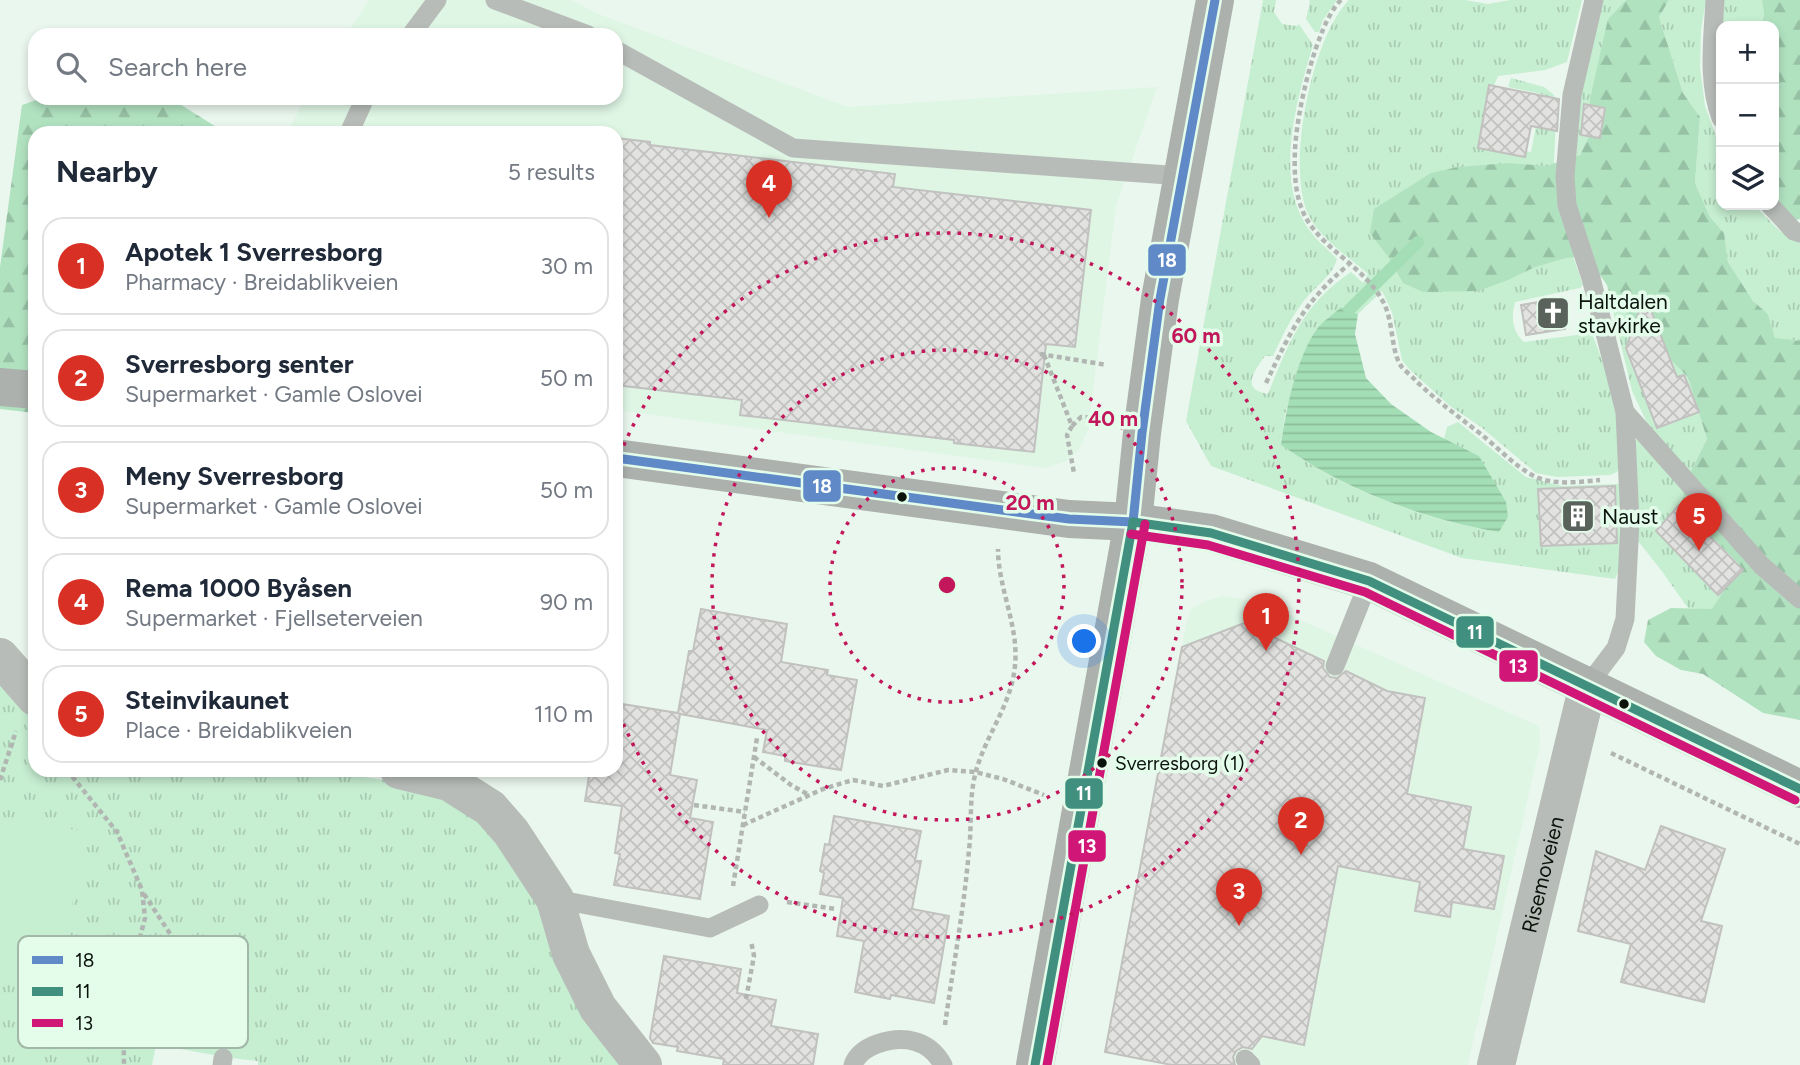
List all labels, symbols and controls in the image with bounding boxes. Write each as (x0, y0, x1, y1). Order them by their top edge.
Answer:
map controls (1716, 21, 1779, 210)
button: + (1716, 21, 1779, 84)
search box (28, 28, 623, 105)
icon: search (52, 48, 90, 86)
text: Search here (108, 51, 247, 83)
button: − (1716, 84, 1779, 147)
button: layers (1716, 147, 1779, 210)
text: Nearby (56, 153, 158, 190)
text: 5 results (508, 158, 595, 186)
pin: 4 (746, 160, 792, 218)
text: Apotek 1 Sverresborg (125, 236, 383, 268)
line badge: 18 (1147, 243, 1187, 277)
text: 18 (1157, 249, 1177, 272)
text: 1 (76, 252, 86, 280)
text: 30 m (540, 252, 593, 280)
text: Pharmacy · Breidablikveien (125, 268, 398, 296)
place label: Haltdalen stavkirke (1578, 289, 1668, 338)
church icon: Haltdalen stavkirke (1534, 294, 1572, 332)
text: 60 m (1171, 323, 1221, 348)
text: Sverresborg senter (125, 348, 354, 380)
text: 2 (74, 364, 88, 392)
text: 50 m (540, 364, 593, 392)
text: Supermarket · Gamle Oslovei (125, 380, 423, 408)
text: 40 m (1088, 406, 1138, 431)
text: Meny Sverresborg (125, 460, 344, 492)
line badge: 18 (802, 469, 842, 503)
text: 18 (812, 475, 832, 498)
text: 3 (75, 476, 87, 504)
text: 50 m (540, 476, 593, 504)
unlabelled marker (895, 490, 909, 504)
text: 20 m (1005, 490, 1055, 515)
text: Supermarket · Gamle Oslovei (125, 492, 423, 520)
pin: 5 (1676, 493, 1722, 551)
building icon: Naust (1559, 497, 1597, 535)
place label: Naust (1602, 504, 1658, 529)
text: Rema 1000 Byåsen (125, 572, 352, 604)
centre of rings (935, 573, 959, 597)
text: 4 (74, 588, 88, 616)
text: 90 m (540, 588, 593, 616)
pin: 1 (1243, 593, 1289, 651)
text: Supermarket · Fjellseterveien (125, 604, 423, 632)
line badge: 11 (1455, 615, 1495, 649)
text: 11 (1467, 621, 1483, 644)
your location (1067, 624, 1101, 658)
line badge: 13 (1498, 649, 1539, 683)
text: 13 (1509, 655, 1527, 678)
text: Steinvikaunet (125, 684, 289, 716)
unlabelled marker (1617, 697, 1631, 711)
text: 5 (74, 700, 88, 728)
text: 110 m (534, 700, 593, 728)
text: Place · Breidablikveien (125, 716, 352, 744)
place label: Sverresborg (1) (1115, 752, 1244, 775)
marker: Sverresborg (1) (1095, 756, 1109, 770)
line badge: 11 (1064, 777, 1104, 810)
text: 11 (1076, 782, 1092, 805)
pin: 2 (1278, 797, 1324, 855)
street label: Risemoveien (1516, 814, 1568, 935)
line badge: 13 (1067, 829, 1107, 863)
text: 13 (1078, 835, 1096, 858)
pin: 3 (1216, 868, 1262, 926)
legend (18, 936, 248, 1048)
text: 18 (75, 949, 95, 972)
text: 11 (75, 980, 91, 1003)
text: 13 (75, 1012, 93, 1035)

